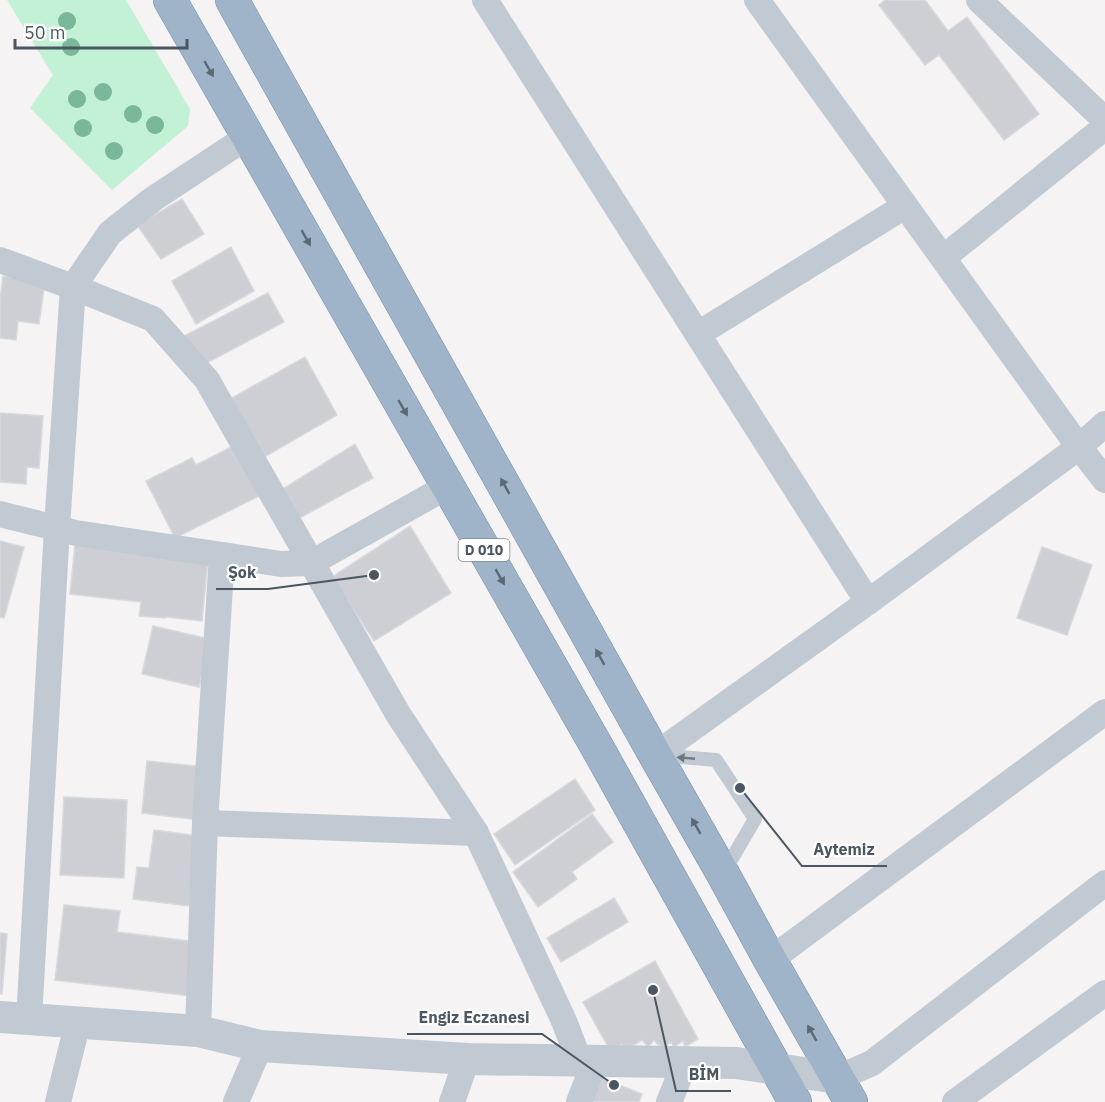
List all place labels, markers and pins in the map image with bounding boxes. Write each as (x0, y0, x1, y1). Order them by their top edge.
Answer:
callout: Şok (216, 555, 268, 589)
callout: Aytemiz (802, 832, 887, 866)
callout: Engiz Eczanesi (407, 1000, 542, 1034)
callout: BİM (676, 1057, 731, 1091)

